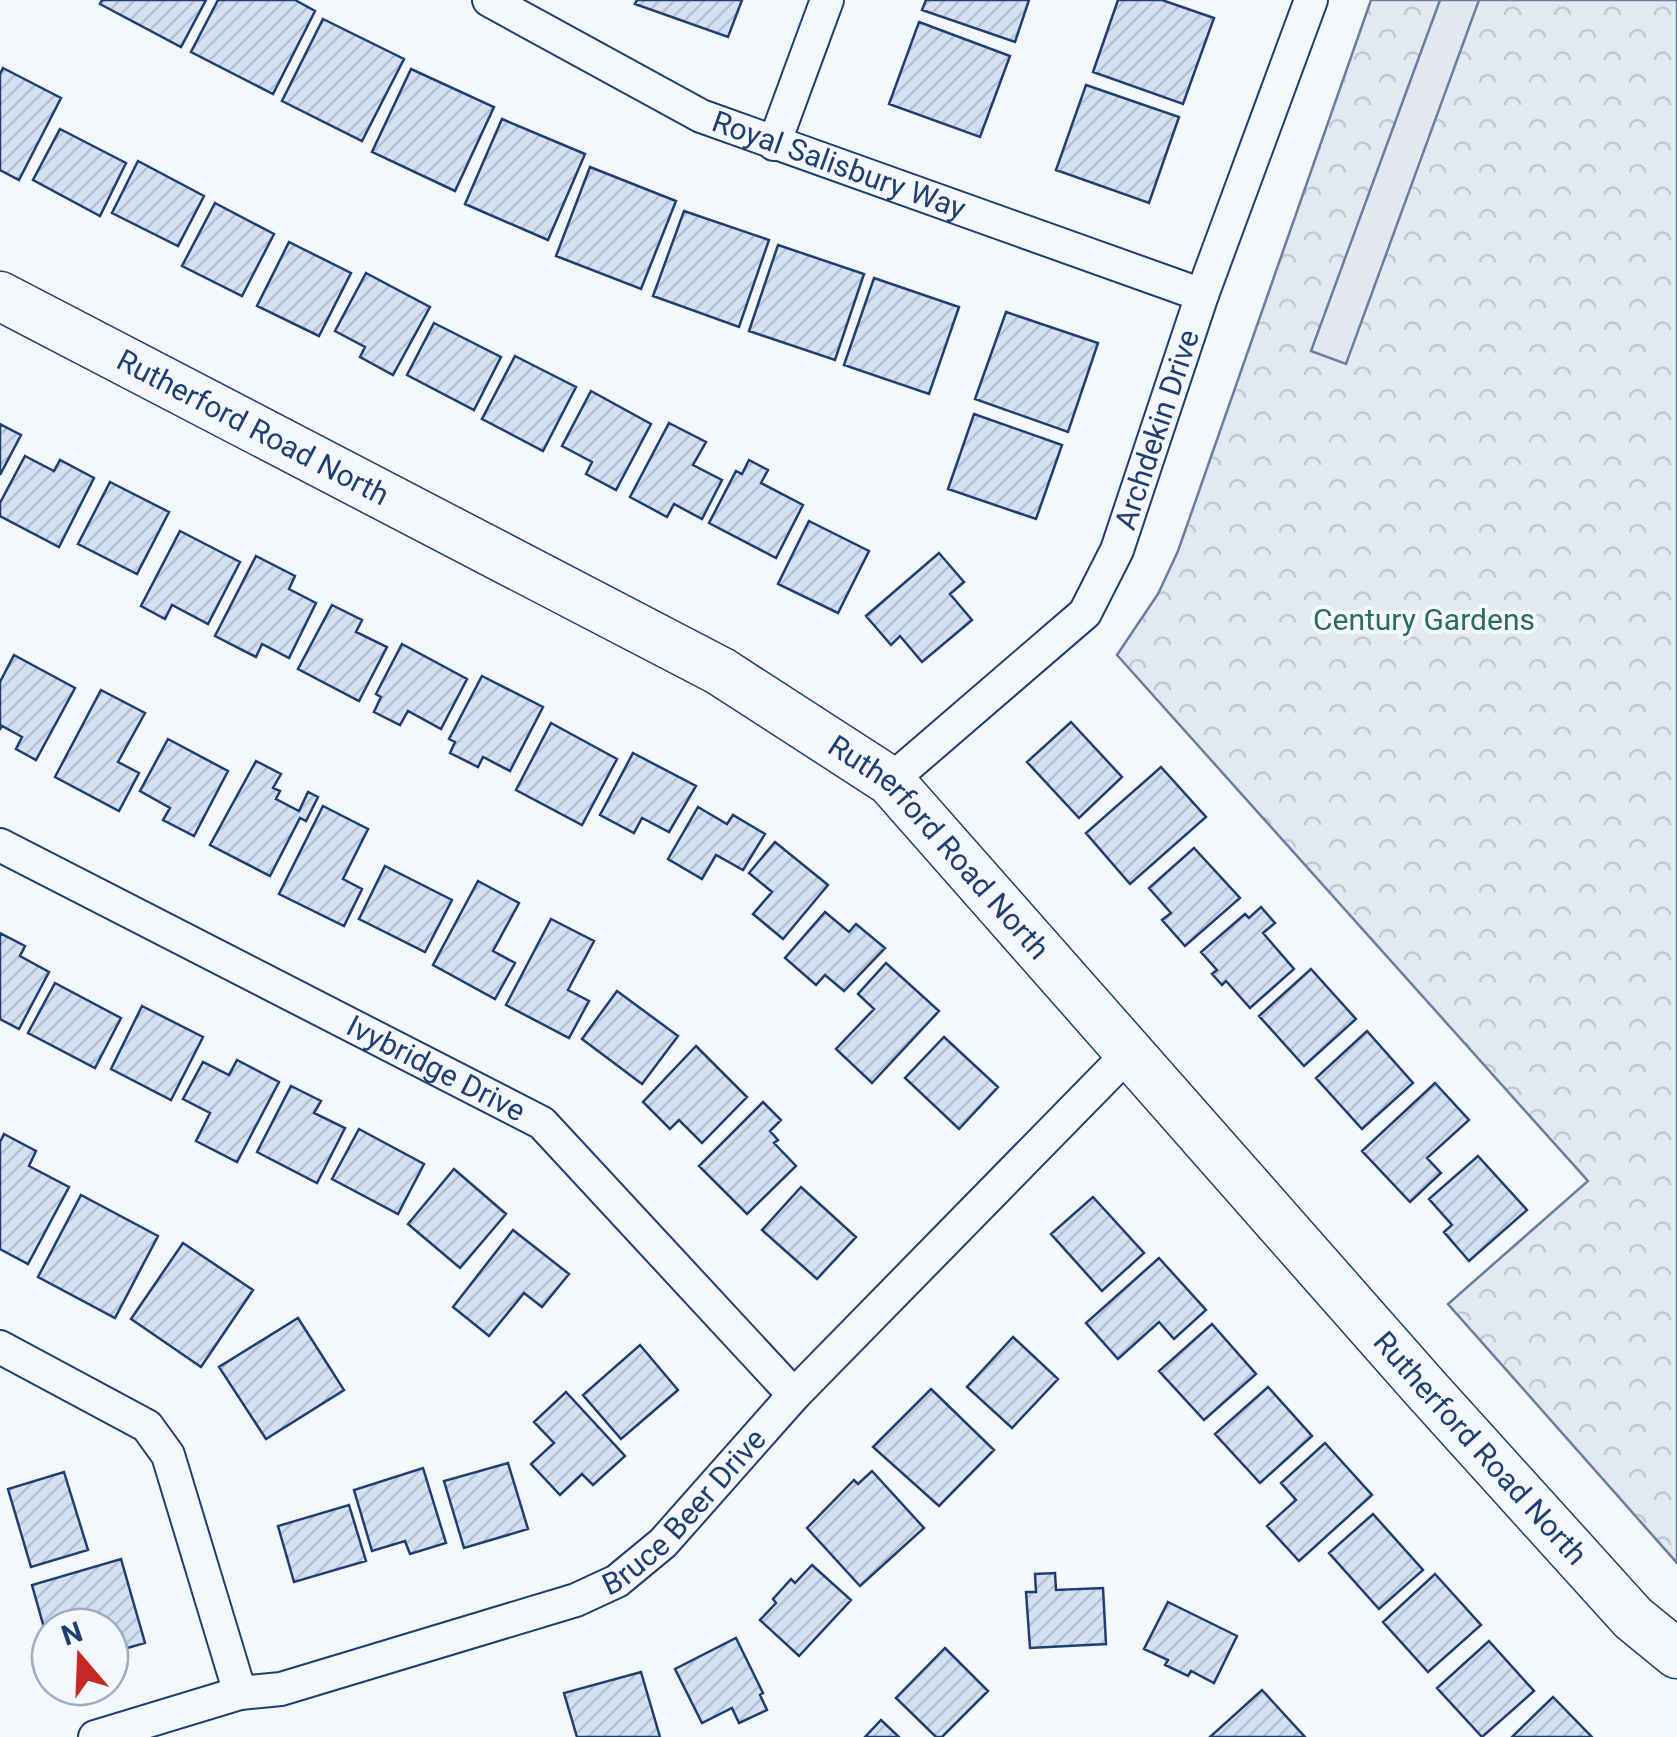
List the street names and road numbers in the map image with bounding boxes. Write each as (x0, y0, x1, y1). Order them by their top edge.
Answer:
street label: Royal Salisbury Way (708, 103, 970, 226)
street label: Archdekin Drive (1107, 325, 1206, 534)
street label: Rutherford Road North (111, 342, 395, 512)
street label: Rutherford Road North (822, 728, 1057, 966)
street label: Ivybridge Drive (341, 1008, 531, 1128)
street label: Rutherford Road North (1366, 1324, 1594, 1572)
street label: Bruce Beer Drive (597, 1421, 773, 1602)

